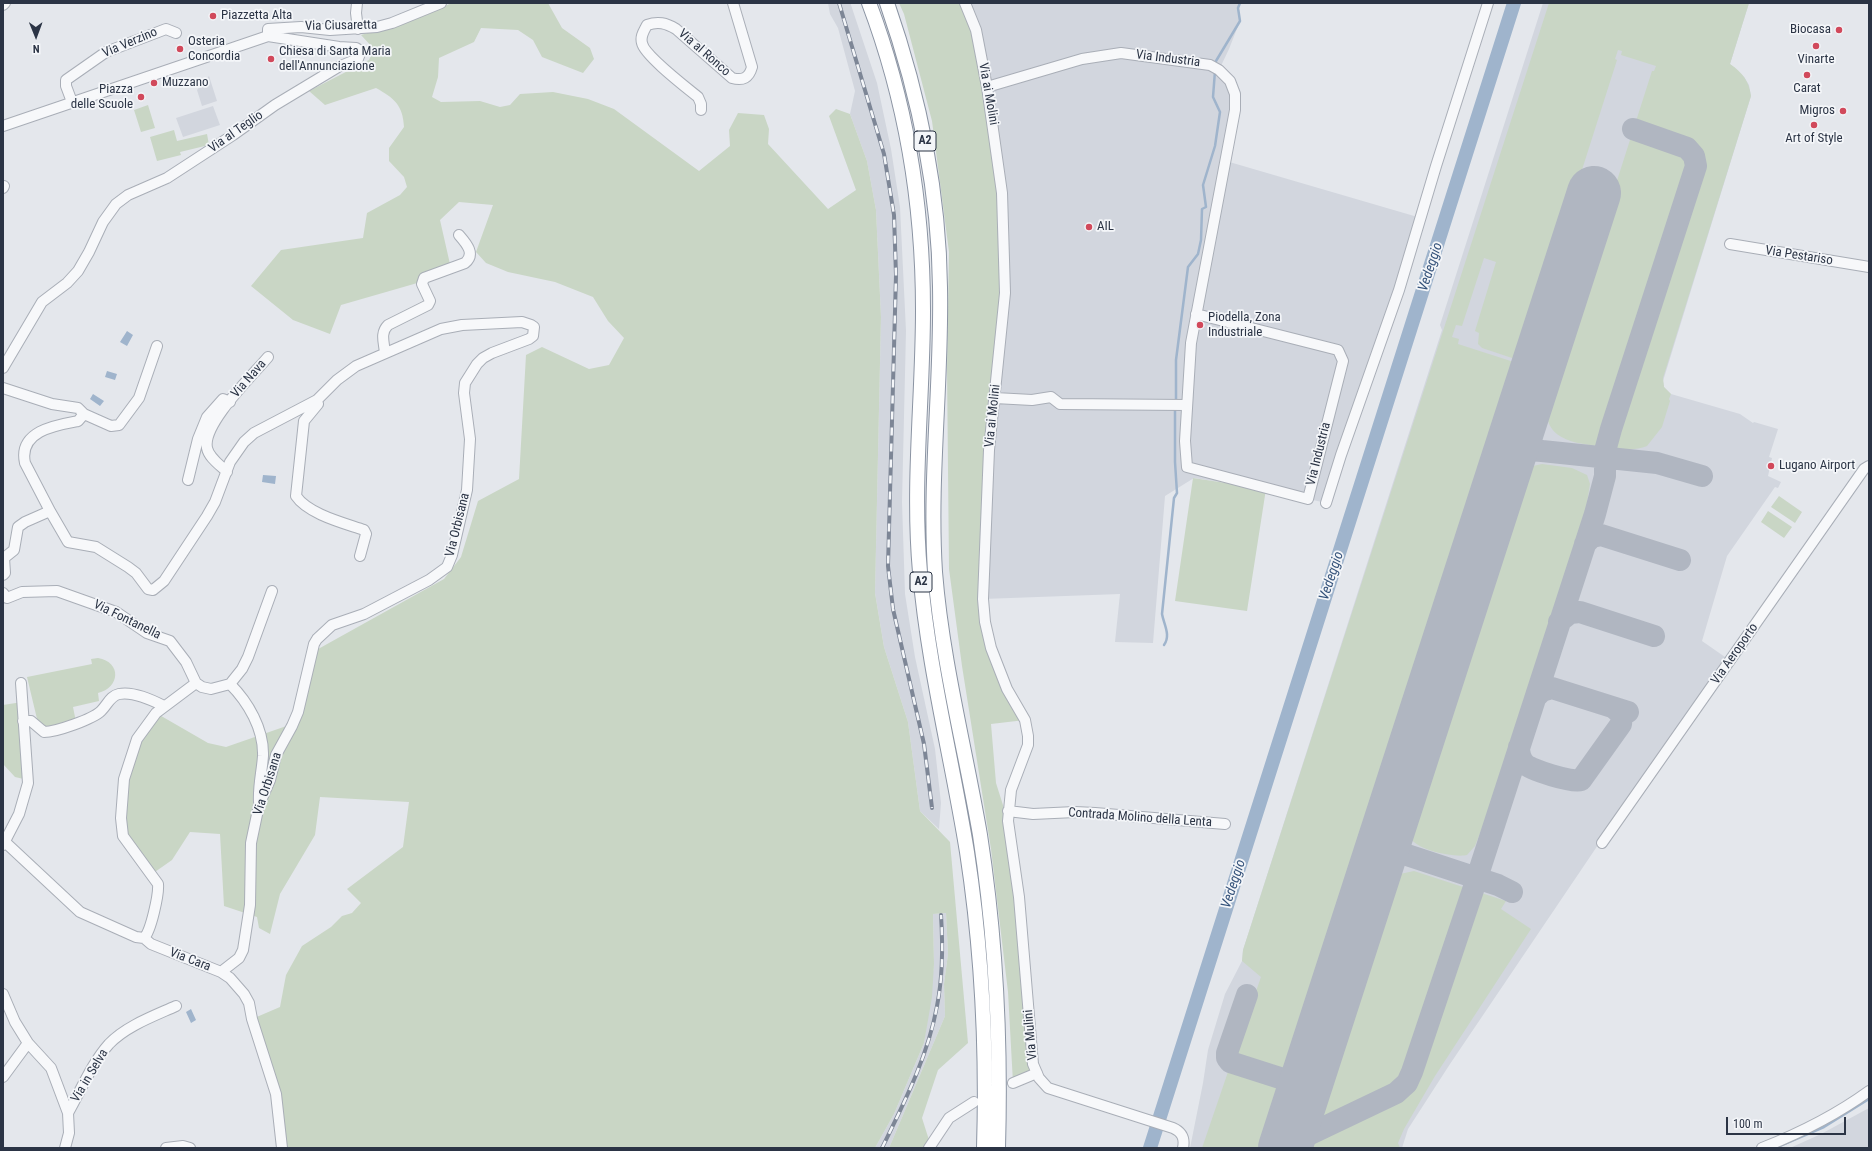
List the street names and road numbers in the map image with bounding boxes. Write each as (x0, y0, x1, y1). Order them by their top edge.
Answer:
street label: Via Ciusaretta (305, 18, 377, 34)
street label: Via Verzino (100, 24, 160, 62)
street label: Via al Ronco (675, 26, 733, 80)
street label: Via Industria (1135, 47, 1201, 71)
street label: Via ai Molini (975, 61, 1001, 127)
street label: Via al Teglio (206, 108, 266, 156)
road number: A2 (914, 131, 936, 151)
street label: Via Pestariso (1764, 243, 1834, 269)
street label: Via Nava (228, 357, 270, 401)
street label: Via ai Molini (982, 384, 1004, 448)
street label: Via Industria (1304, 421, 1334, 487)
street label: Via Orbisana (443, 491, 473, 559)
road number: A2 (910, 572, 932, 592)
street label: Via Fontanella (91, 597, 163, 643)
street label: Via Aeroporto (1708, 620, 1762, 688)
street label: Via Orbisana (250, 751, 286, 817)
street label: Contrada Molino della Lenta (1068, 805, 1212, 831)
street label: Via Cara (167, 945, 213, 975)
street label: Via Mulini (1021, 1009, 1041, 1061)
street label: Via in Selva (68, 1047, 112, 1105)

